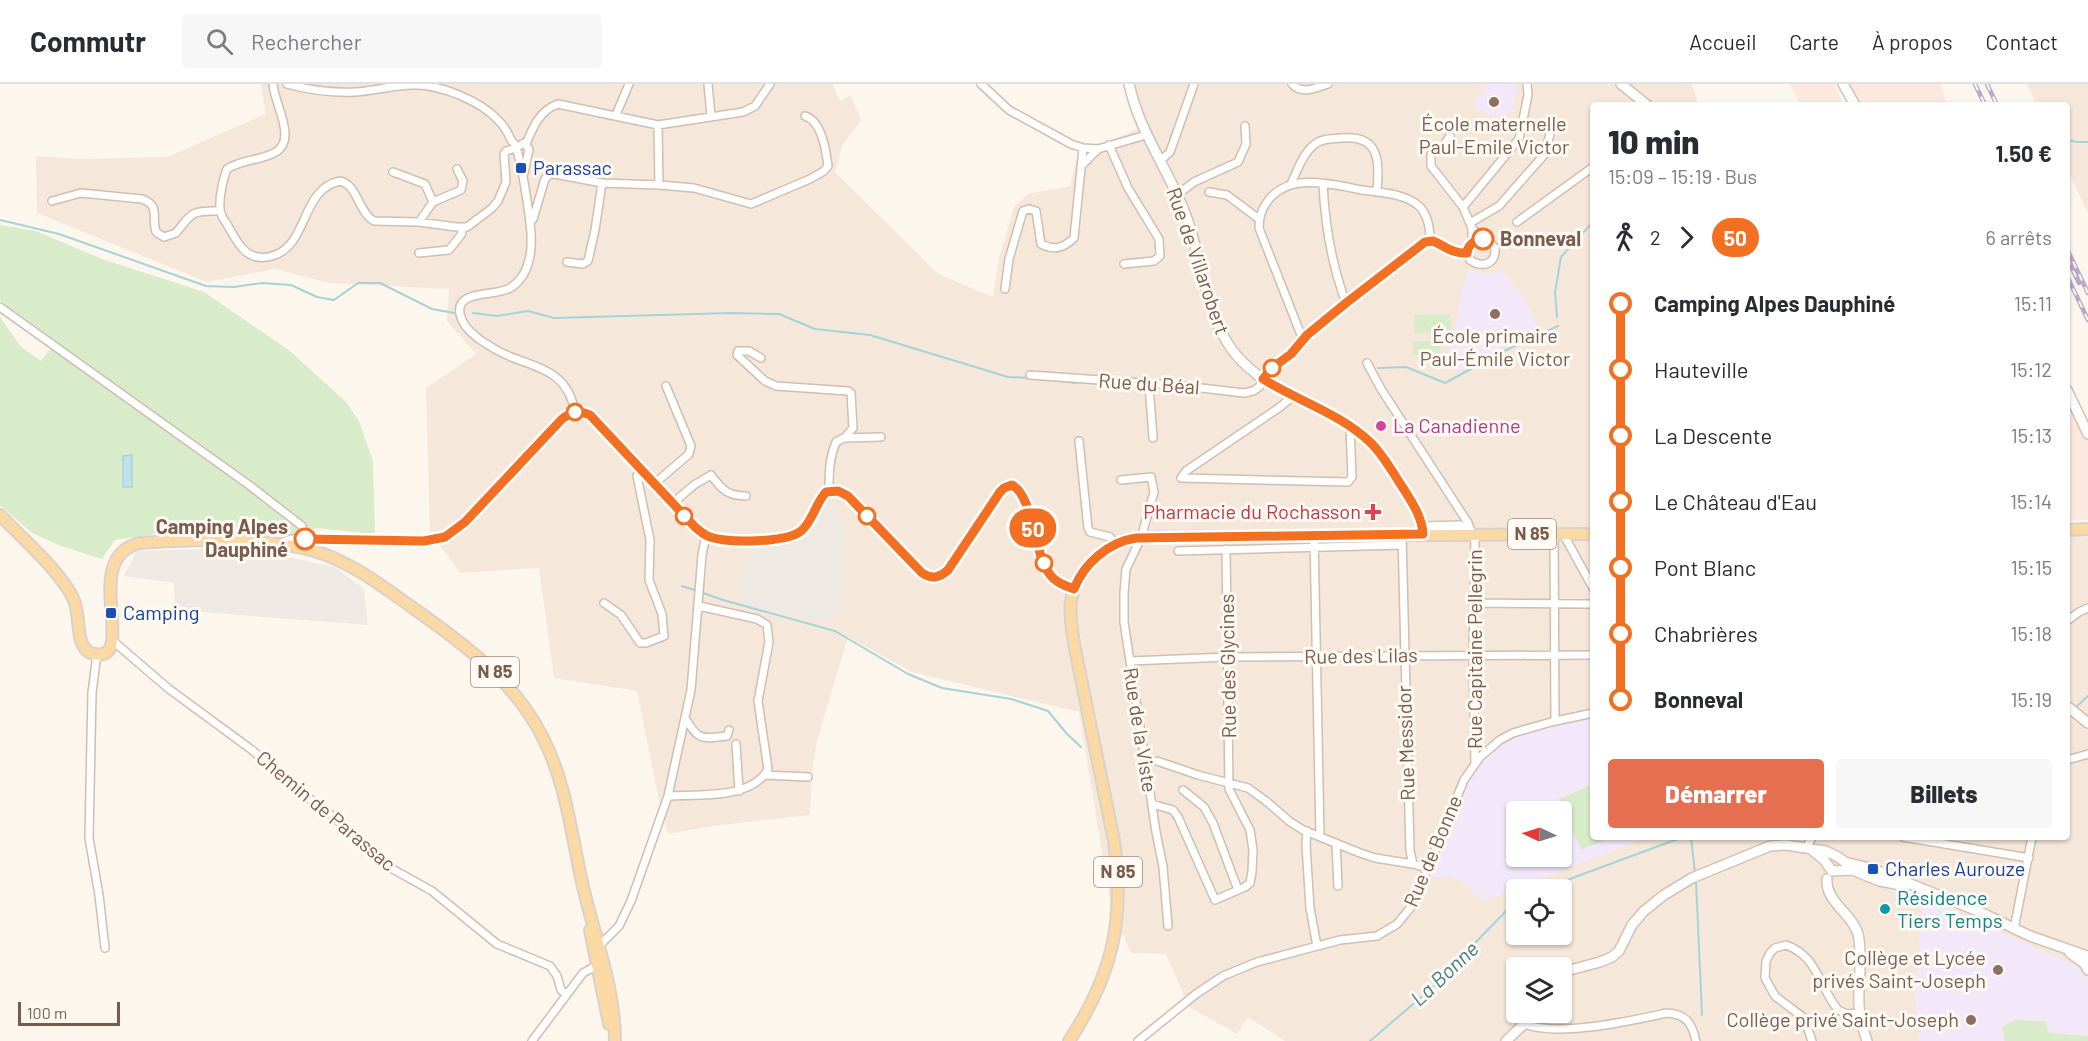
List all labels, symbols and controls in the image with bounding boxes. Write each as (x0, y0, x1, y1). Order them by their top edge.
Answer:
search box (182, 14, 602, 68)
text: Commutr (30, 24, 146, 58)
icon: search (203, 25, 236, 58)
text: Rechercher (251, 28, 362, 54)
text: Accueil (1689, 29, 1756, 54)
text: Carte (1789, 29, 1839, 54)
text: À propos (1872, 29, 1953, 54)
text: Contact (1986, 29, 2058, 54)
marker: École maternelle Paul-Emile Victor (1487, 95, 1501, 109)
place label: École maternelle Paul-Emile Victor (1419, 111, 1569, 158)
text: 10 min (1608, 121, 1699, 161)
text: 1.50 € (1996, 140, 2052, 166)
place label: Parassac (533, 155, 612, 179)
marker: Parassac (514, 161, 528, 175)
text: 15:09 – 15:19 · Bus (1608, 164, 1757, 188)
street label: Rue de Villarobert (1163, 184, 1235, 337)
icon: walk (1608, 221, 1641, 254)
icon: forward (1670, 221, 1703, 254)
text: 2 (1650, 225, 1661, 249)
text: 50 (1724, 225, 1747, 250)
text: 6 arrêts (1986, 225, 2052, 249)
place label: Bonneval (1500, 226, 1581, 250)
marker: Bonneval (1472, 228, 1494, 250)
text: Camping Alpes Dauphiné (1654, 290, 1895, 316)
text: 15:11 (2014, 291, 2052, 315)
marker: École primaire Paul-Émile Victor (1488, 307, 1502, 321)
place label: École primaire Paul-Émile Victor (1420, 323, 1570, 370)
text: Hauteville (1654, 356, 1748, 382)
text: 15:12 (2010, 357, 2052, 381)
unlabelled marker (1263, 359, 1281, 377)
street label: Rue du Béal (1098, 368, 1200, 399)
unlabelled marker (566, 403, 584, 421)
place label: La Canadienne (1393, 413, 1521, 437)
marker: La Canadienne (1374, 419, 1388, 433)
text: La Descente (1654, 422, 1772, 448)
text: 15:13 (2011, 423, 2052, 447)
text: Le Château d'Eau (1654, 488, 1817, 514)
text: 15:14 (2010, 489, 2052, 513)
place label: Pharmacie du Rochasson (1143, 499, 1361, 523)
marker: Pharmacie du Rochasson (1366, 505, 1380, 519)
unlabelled marker (675, 507, 693, 525)
unlabelled marker (858, 507, 876, 525)
line badge: 50 (1006, 508, 1060, 548)
place label: Camping Alpes Dauphiné (156, 514, 288, 561)
text: 50 (1021, 516, 1045, 541)
road number: N 85 (1508, 519, 1556, 549)
marker: Camping Alpes Dauphiné (294, 528, 316, 550)
street label: Rue Capitaine Pellegrin (1462, 549, 1486, 749)
unlabelled marker (1035, 554, 1053, 572)
text: Pont Blanc (1654, 554, 1756, 580)
text: 15:15 (2011, 555, 2052, 579)
street label: Rue des Glycines (1214, 594, 1240, 739)
place label: Camping (123, 600, 199, 624)
marker: Camping (104, 606, 118, 620)
text: Chabrières (1654, 620, 1758, 646)
text: 15:18 (2011, 621, 2052, 645)
street label: Rue des Lilas (1304, 642, 1418, 668)
road number: N 85 (471, 657, 519, 687)
street label: Rue de la Viste (1119, 666, 1163, 794)
street label: Rue Messidor (1391, 685, 1419, 801)
text: Bonneval (1654, 686, 1743, 712)
text: 15:19 (2011, 687, 2052, 711)
street label: Chemin de Parassac (252, 745, 401, 875)
button: Démarrer (1608, 759, 1824, 828)
button: Billets (1836, 759, 2052, 828)
street label: Rue de Bonne (1398, 791, 1466, 910)
north arrow (1506, 801, 1572, 867)
map controls (1506, 801, 1572, 1023)
place label: Charles Aurouze (1885, 856, 2025, 880)
road number: N 85 (1094, 857, 1142, 887)
marker: Charles Aurouze (1866, 862, 1880, 876)
button: locate (1506, 879, 1572, 945)
place label: Résidence Tiers Temps (1897, 885, 2003, 932)
marker: Résidence Tiers Temps (1878, 902, 1892, 916)
water label: La Bonne (1405, 935, 1483, 1010)
place label: Collège et Lycée privés Saint-Joseph (1812, 945, 1986, 992)
button: layers (1506, 957, 1572, 1023)
marker: Collège et Lycée privés Saint-Joseph (1991, 963, 2005, 977)
scale bar (18, 999, 120, 1026)
text: 100 m (27, 1003, 67, 1022)
place label: Collège privé Saint-Joseph (1726, 1007, 1959, 1031)
marker: Collège privé Saint-Joseph (1964, 1013, 1978, 1027)

